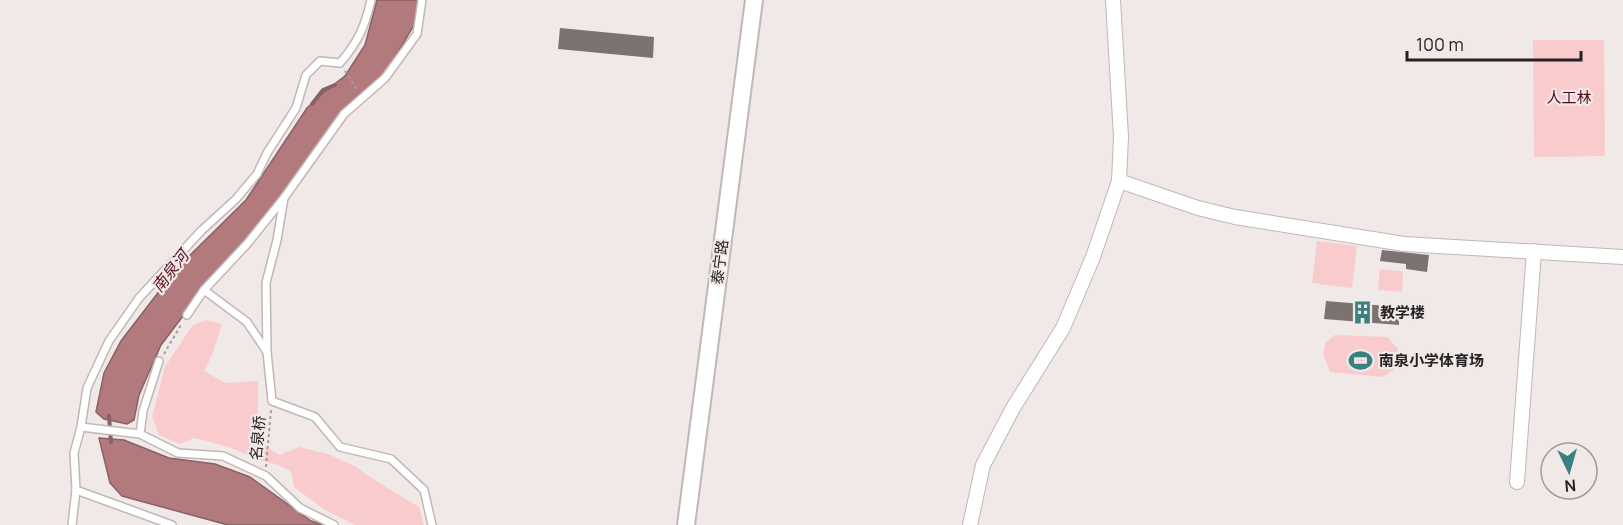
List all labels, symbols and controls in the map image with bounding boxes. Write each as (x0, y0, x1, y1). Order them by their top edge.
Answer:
scale bar (1407, 24, 1581, 62)
text: 100 m (1416, 32, 1464, 56)
park label: 人工林 (1546, 87, 1592, 108)
street label: 泰宁路 (706, 238, 733, 286)
water label: 南泉河 (147, 243, 195, 297)
building icon: 教学楼 (1349, 300, 1375, 326)
place label: 教学楼 (1380, 302, 1425, 323)
sports icon: 南泉小学体育场 (1348, 348, 1374, 374)
place label: 南泉小学体育场 (1379, 350, 1484, 371)
street label: 名泉桥 (245, 415, 270, 461)
north arrow (1539, 441, 1599, 501)
text: N (1564, 474, 1577, 497)

